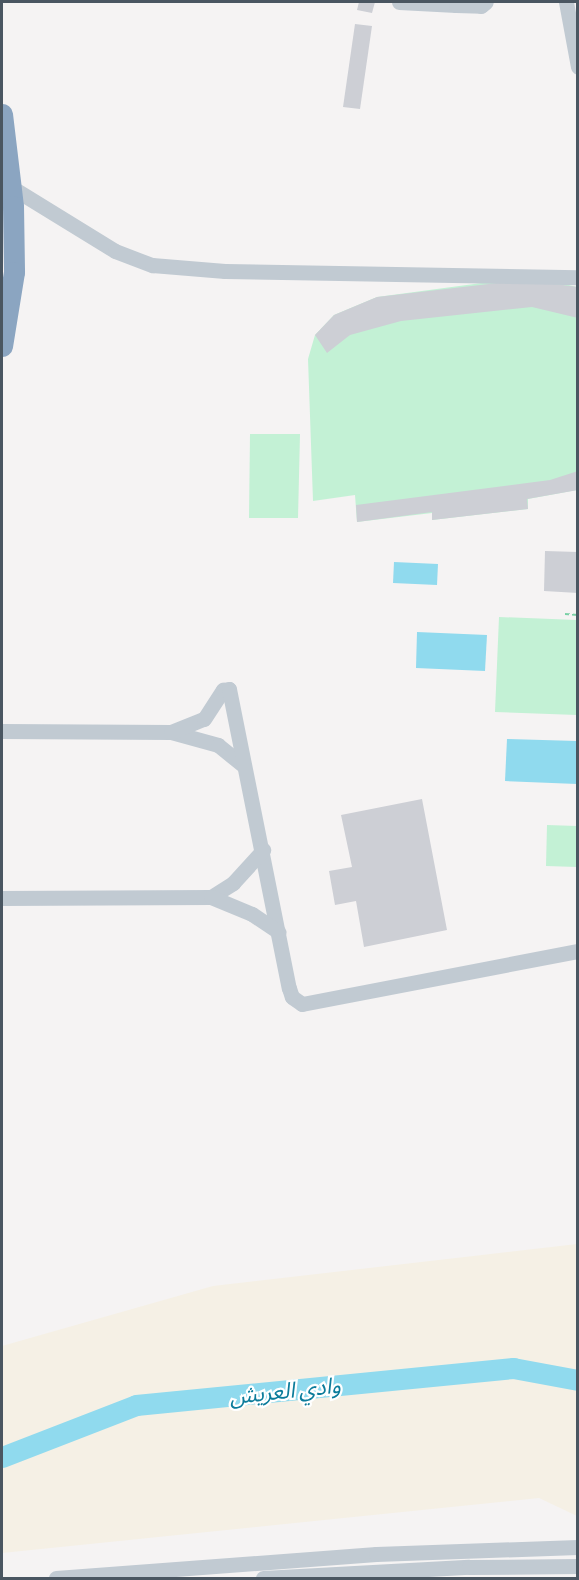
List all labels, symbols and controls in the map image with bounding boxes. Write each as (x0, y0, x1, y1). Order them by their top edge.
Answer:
water label: وادي العريش (228, 1372, 342, 1410)

